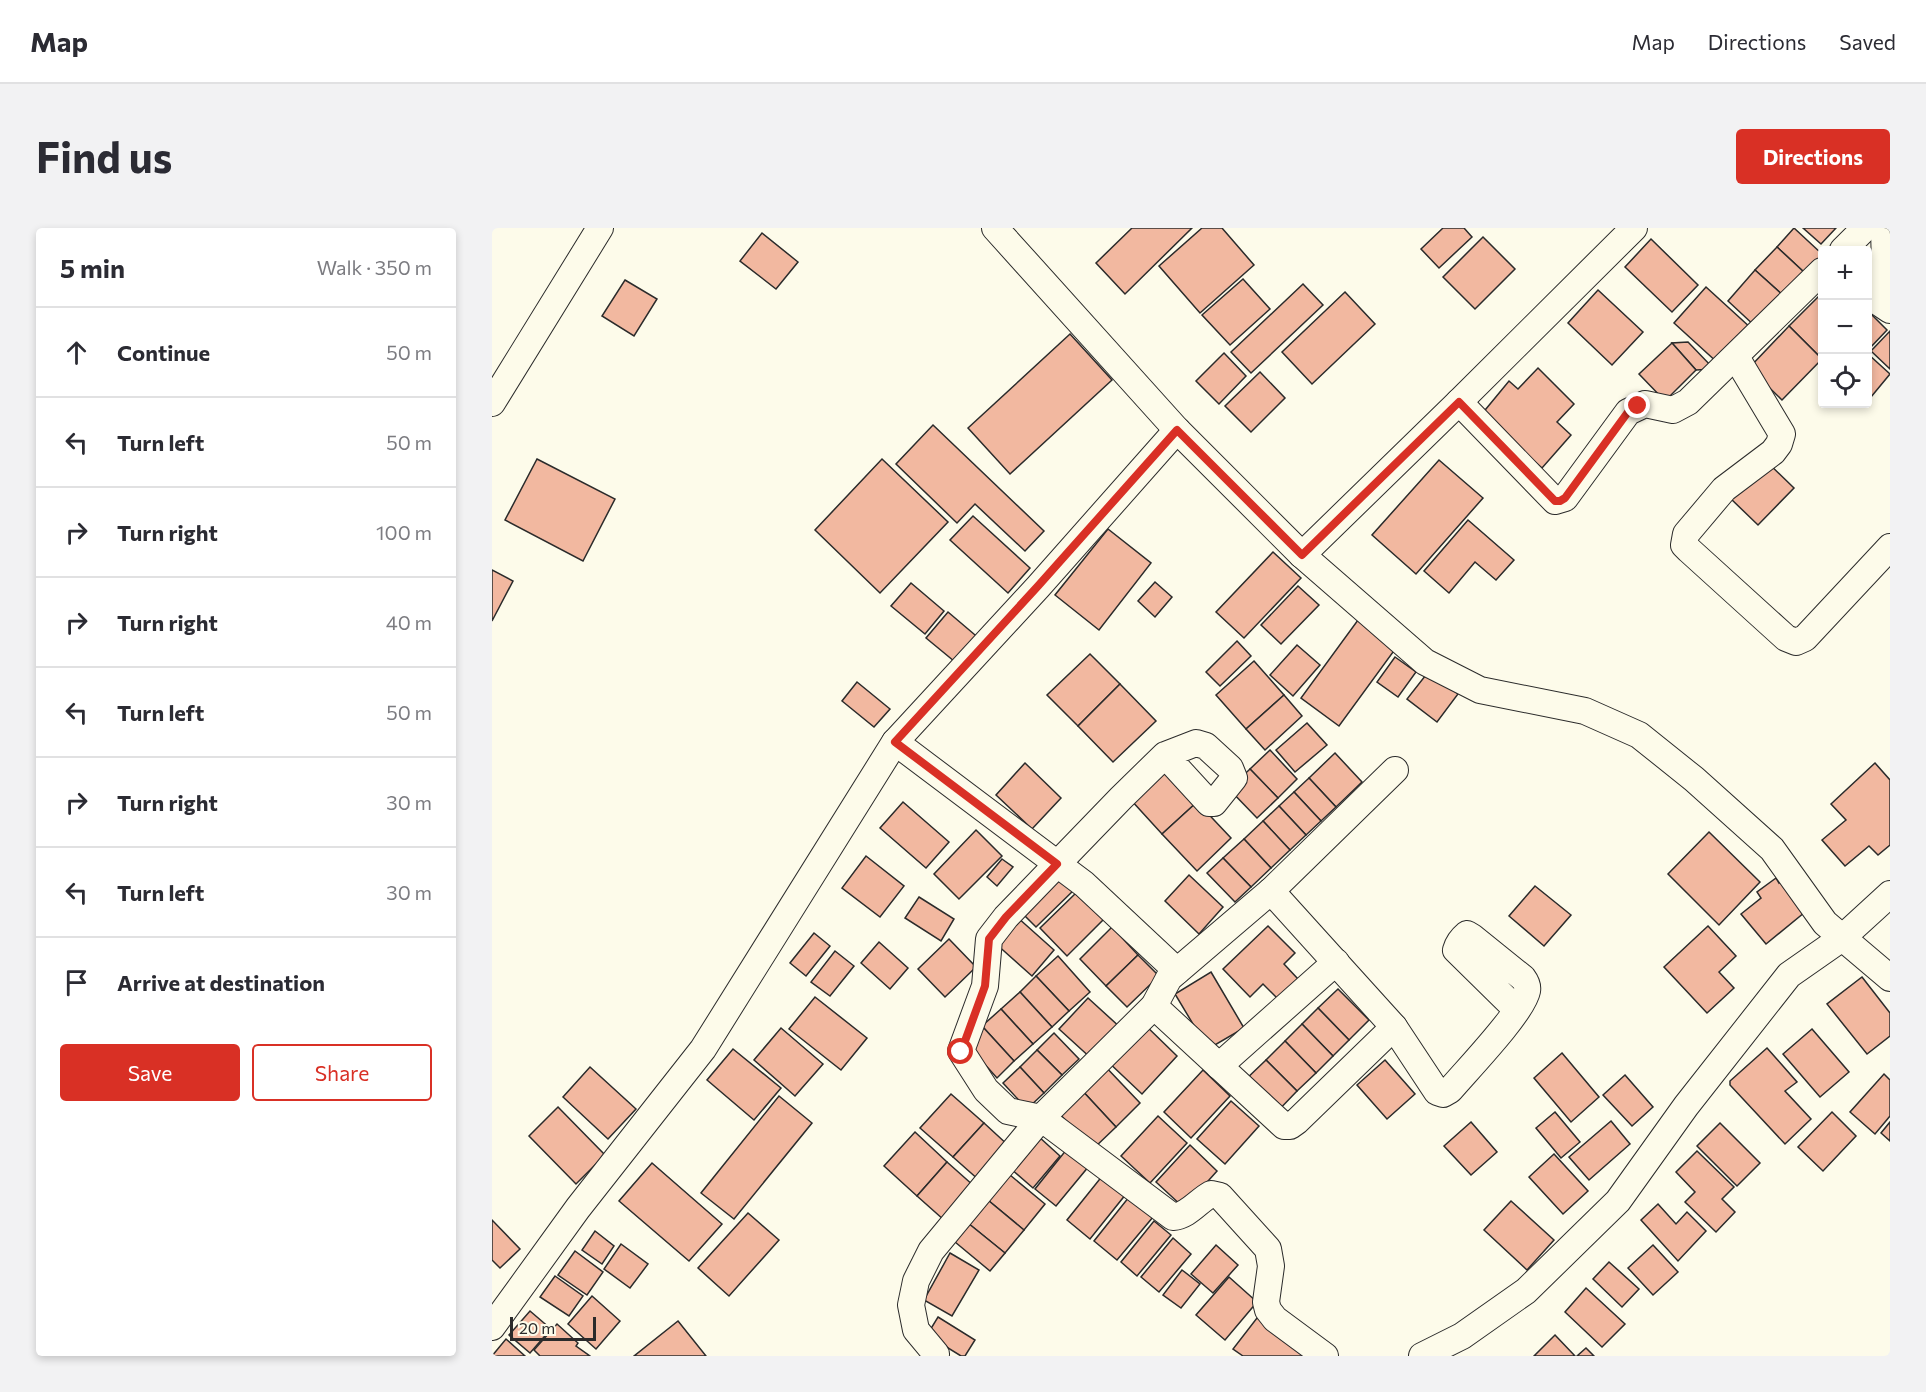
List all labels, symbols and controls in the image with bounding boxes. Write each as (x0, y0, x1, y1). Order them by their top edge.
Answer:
text: Map (30, 24, 88, 58)
text: Map (1632, 29, 1675, 54)
text: Directions (1708, 29, 1806, 54)
text: Saved (1839, 29, 1896, 54)
button: Directions (1736, 129, 1890, 184)
text: Find us (36, 130, 172, 182)
map controls (1818, 246, 1872, 408)
button: + (1818, 246, 1872, 300)
text: 5 min (60, 252, 125, 283)
text: Walk · 350 m (317, 255, 432, 279)
button: − (1818, 300, 1872, 354)
icon: ahead (60, 336, 93, 369)
text: Continue (117, 339, 210, 366)
text: 50 m (386, 340, 432, 364)
button: locate (1818, 354, 1872, 408)
route end (1624, 392, 1650, 418)
icon: left (60, 426, 93, 459)
text: Turn left (117, 429, 204, 456)
text: 50 m (386, 430, 432, 454)
icon: right (60, 516, 93, 549)
text: Turn right (117, 519, 218, 546)
text: 100 m (376, 520, 432, 544)
icon: right (60, 606, 93, 639)
text: Turn right (117, 609, 218, 636)
text: 40 m (386, 610, 432, 634)
icon: left (60, 696, 93, 729)
text: Turn left (117, 699, 204, 726)
text: 50 m (386, 700, 432, 724)
icon: right (60, 786, 93, 819)
text: Turn right (117, 789, 218, 816)
text: 30 m (386, 790, 432, 814)
icon: left (60, 876, 93, 909)
text: Turn left (117, 879, 204, 906)
text: 30 m (386, 880, 432, 904)
icon: arrive (60, 966, 93, 999)
text: Arrive at destination (117, 969, 325, 996)
route start (947, 1038, 973, 1064)
button: Save (60, 1044, 240, 1101)
button: Share (252, 1044, 432, 1101)
scale bar (510, 1314, 596, 1342)
text: 20 m (519, 1318, 555, 1337)

